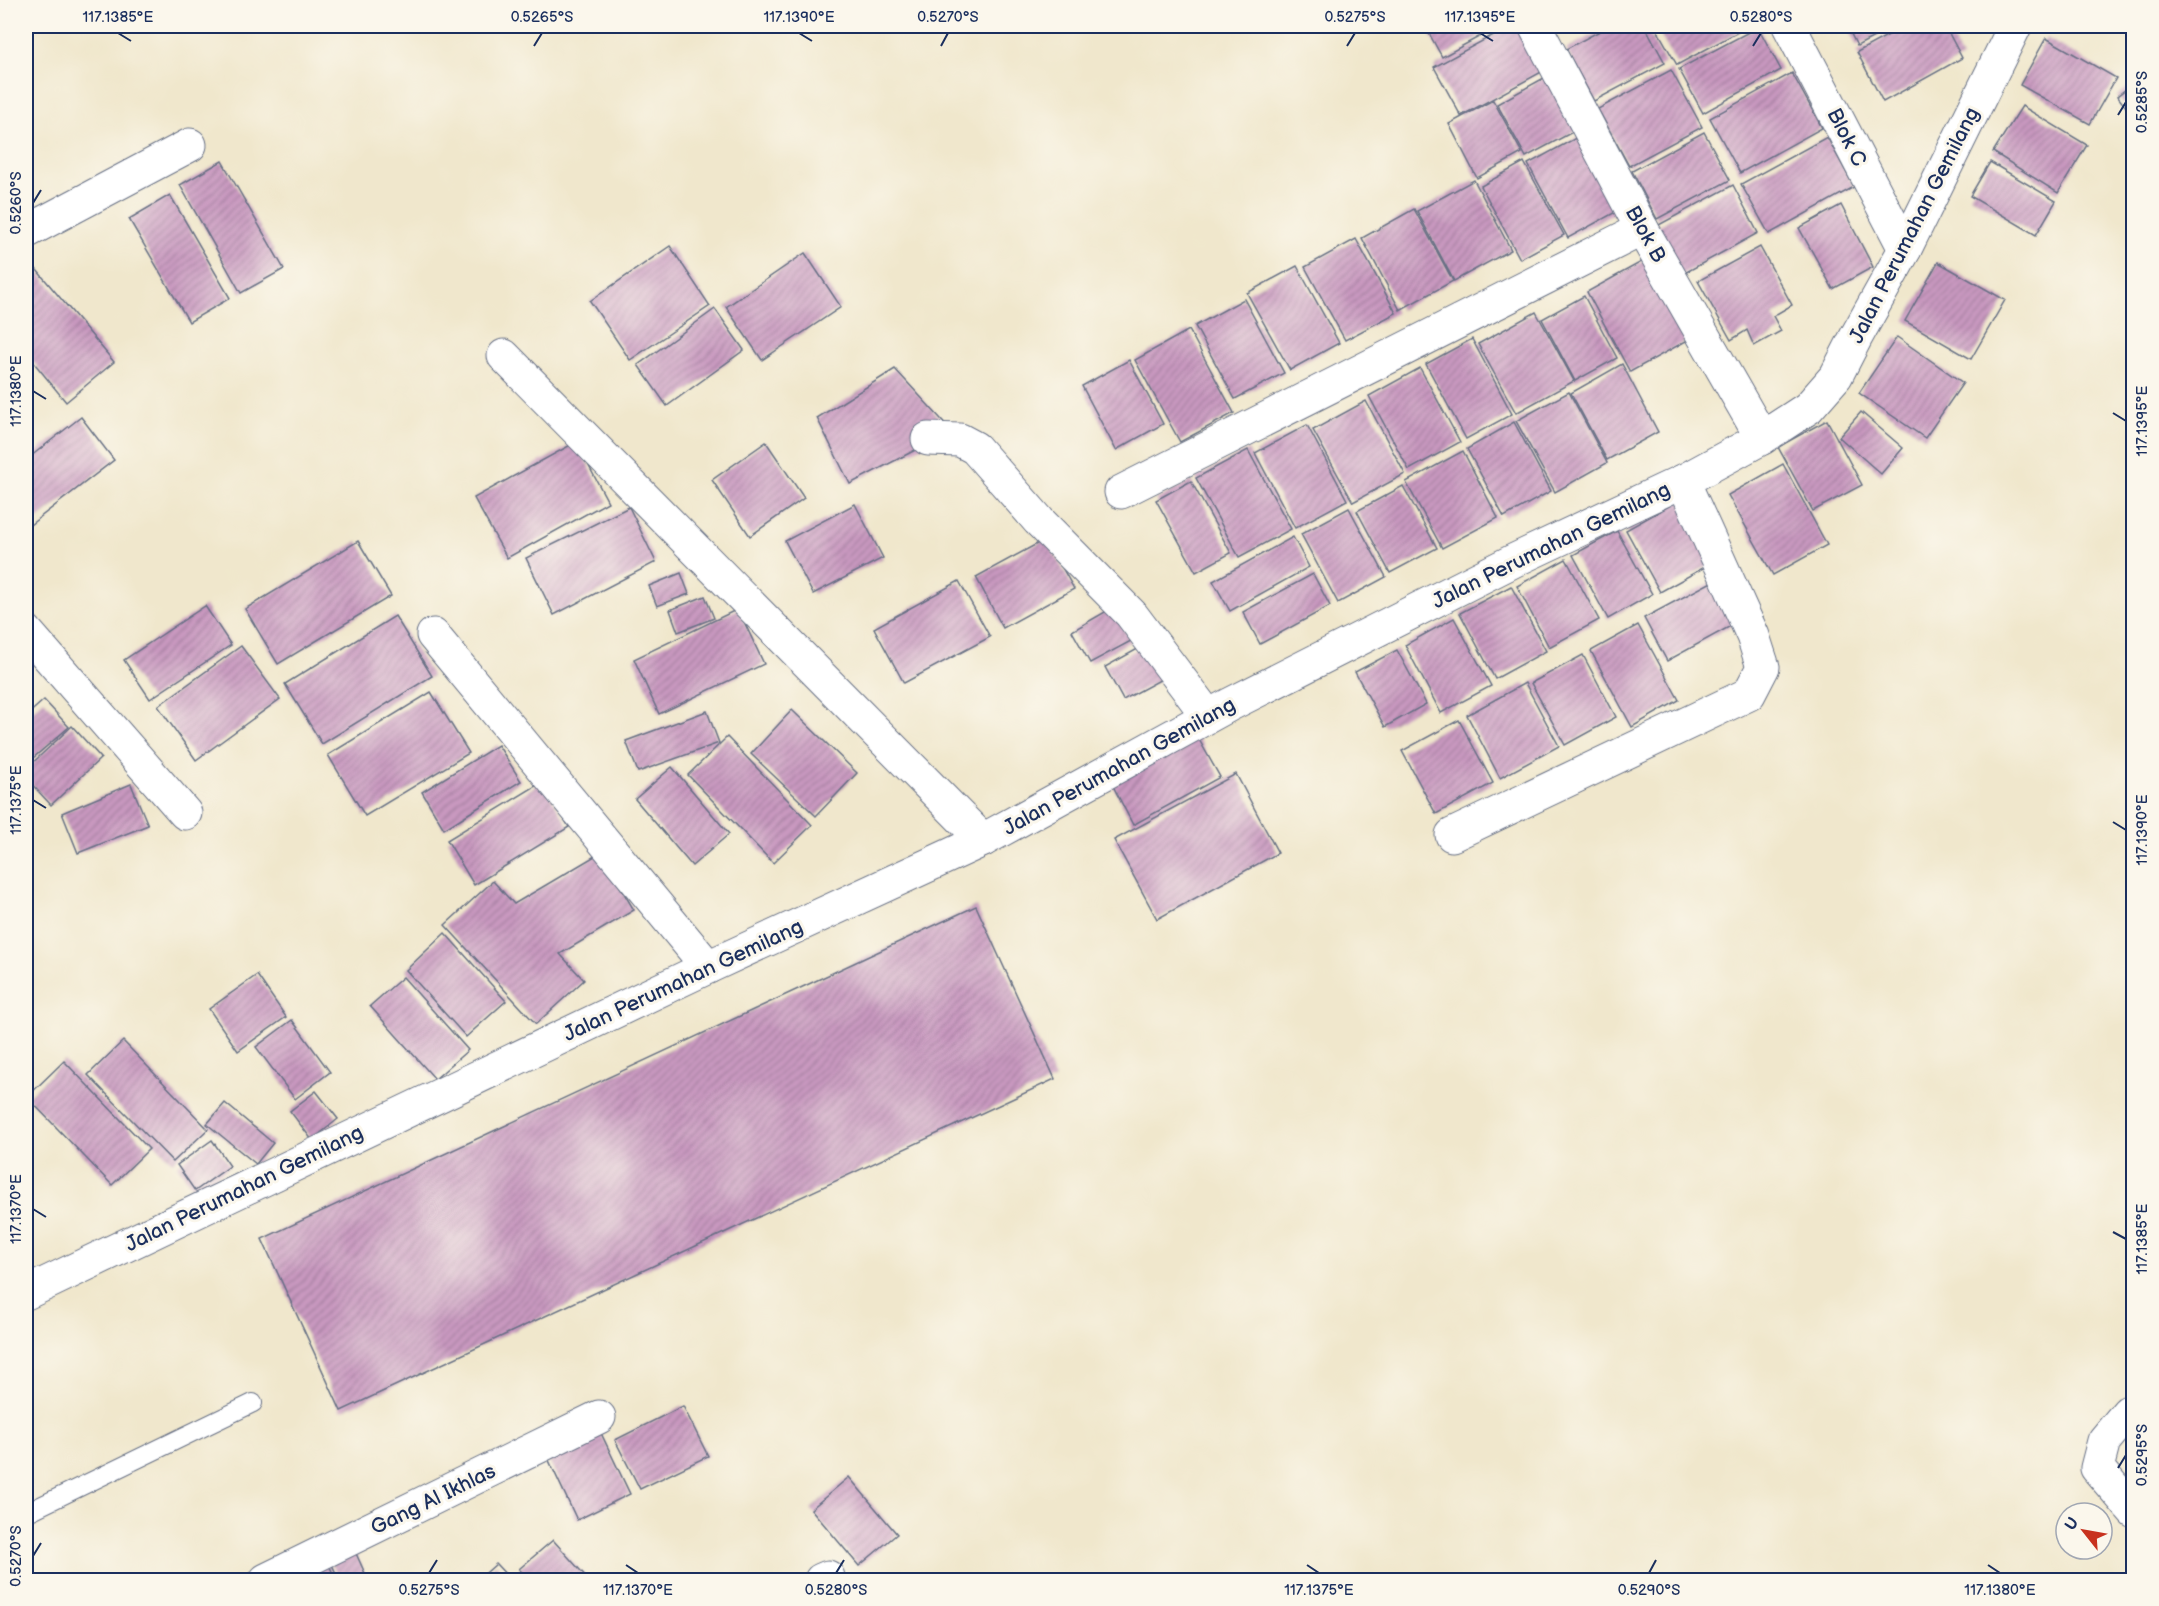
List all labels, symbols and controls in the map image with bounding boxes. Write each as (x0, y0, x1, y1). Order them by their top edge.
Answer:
text: 117.1385°E (83, 8, 154, 27)
text: 0.5265°S (511, 8, 573, 27)
text: 117.1390°E (763, 8, 835, 27)
text: 0.5270°S (917, 8, 979, 27)
text: 0.5275°S (1325, 8, 1385, 27)
text: 117.1395°E (1445, 8, 1516, 27)
text: 0.5280°S (1730, 8, 1792, 27)
text: 0.5285°S (2133, 71, 2152, 133)
street label: Jalan Perumahan Gemilang (1844, 103, 1985, 347)
street label: Blok C (1821, 104, 1872, 170)
text: 0.5260°S (7, 171, 26, 235)
street label: Blok B (1620, 201, 1671, 267)
text: 117.1380°E (7, 355, 26, 427)
text: 117.1395°E (2133, 385, 2152, 456)
street label: Jalan Perumahan Gemilang (1428, 477, 1674, 614)
street label: Jalan Perumahan Gemilang (999, 692, 1240, 841)
text: 117.1375°E (7, 765, 26, 835)
text: 117.1390°E (2133, 794, 2152, 866)
street label: Jalan Perumahan Gemilang (559, 914, 807, 1047)
street label: Jalan Perumahan Gemilang (121, 1120, 367, 1257)
text: 117.1370°E (7, 1174, 26, 1244)
text: 117.1385°E (2133, 1203, 2152, 1274)
text: 0.5295°S (2133, 1424, 2152, 1486)
street label: Gang Al Ikhlas (367, 1458, 500, 1540)
north arrow (2054, 1501, 2114, 1561)
text: U (2061, 1514, 2084, 1534)
text: 0.5270°S (7, 1525, 26, 1587)
text: 0.5275°S (399, 1581, 459, 1600)
text: 117.1370°E (603, 1581, 673, 1600)
text: 0.5280°S (805, 1581, 867, 1600)
text: 117.1375°E (1284, 1581, 1354, 1600)
text: 0.5290°S (1618, 1581, 1680, 1600)
text: 117.1380°E (1964, 1581, 2036, 1600)

